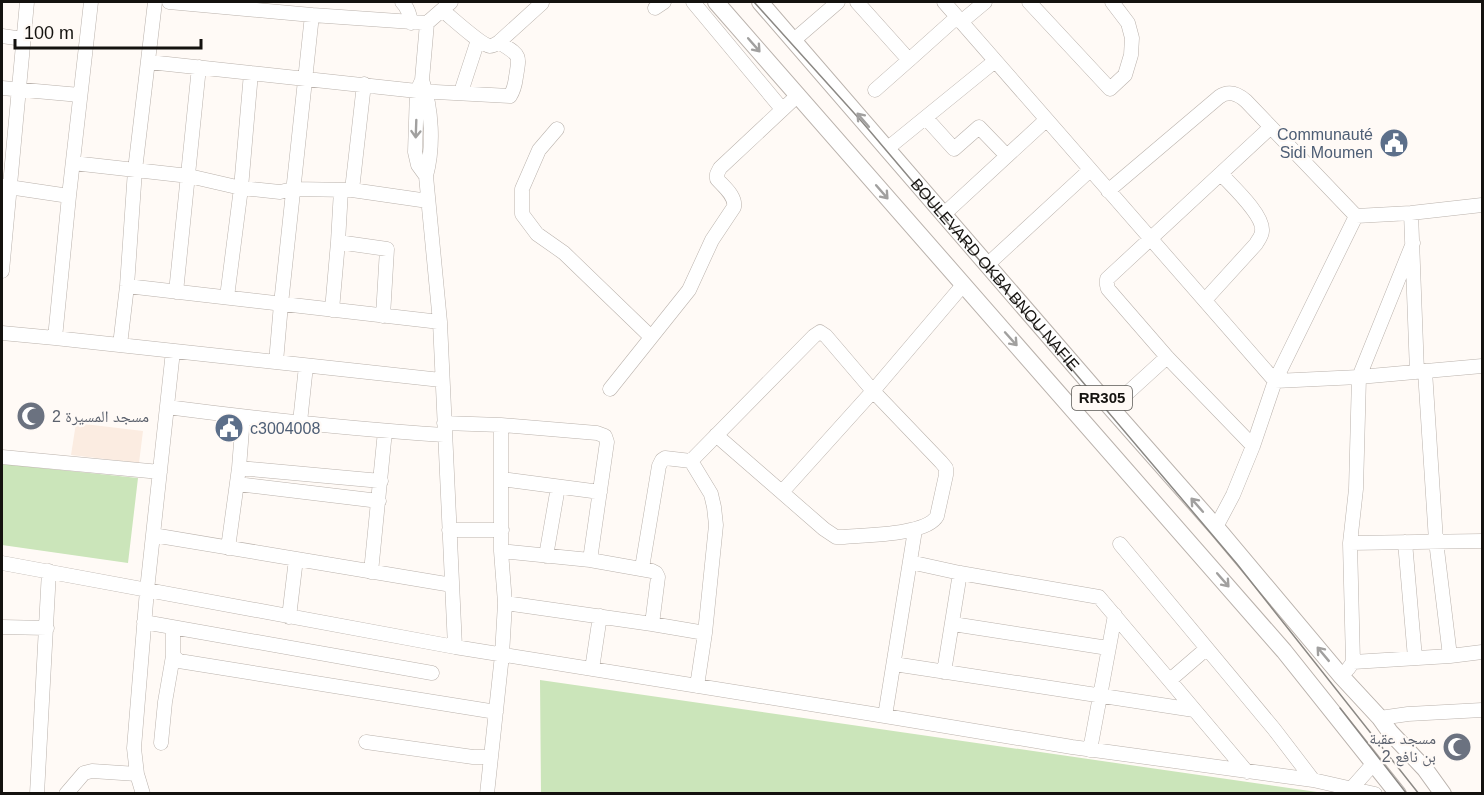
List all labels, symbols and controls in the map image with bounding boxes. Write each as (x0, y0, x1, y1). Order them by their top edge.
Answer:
scale bar (15, 12, 201, 50)
text: 100 m (24, 23, 74, 43)
one-way arrow (747, 37, 761, 52)
one-way arrow (856, 113, 870, 128)
one-way arrow (411, 118, 422, 138)
place label: Communauté Sidi Moumen (1277, 126, 1373, 161)
public building icon: Communauté Sidi Moumen (1378, 127, 1410, 159)
street label: BOULEVARD OKBA BNOU NAFIE (908, 175, 1083, 374)
one-way arrow (875, 184, 889, 199)
one-way arrow (1004, 331, 1018, 346)
road number: RR305 (1072, 386, 1132, 410)
mosque icon: مسجد المسيرة 2 (15, 400, 47, 432)
place label: مسجد المسيرة 2 (52, 408, 149, 426)
public building icon: c3004008 (213, 412, 245, 444)
place label: c3004008 (250, 420, 320, 437)
one-way arrow (1190, 498, 1204, 513)
one-way arrow (1216, 572, 1230, 587)
one-way arrow (1316, 647, 1330, 662)
place label: مسجد عقبة بن نافع 2 (1369, 730, 1436, 767)
mosque icon: مسجد عقبة بن نافع 2 (1441, 731, 1473, 763)

